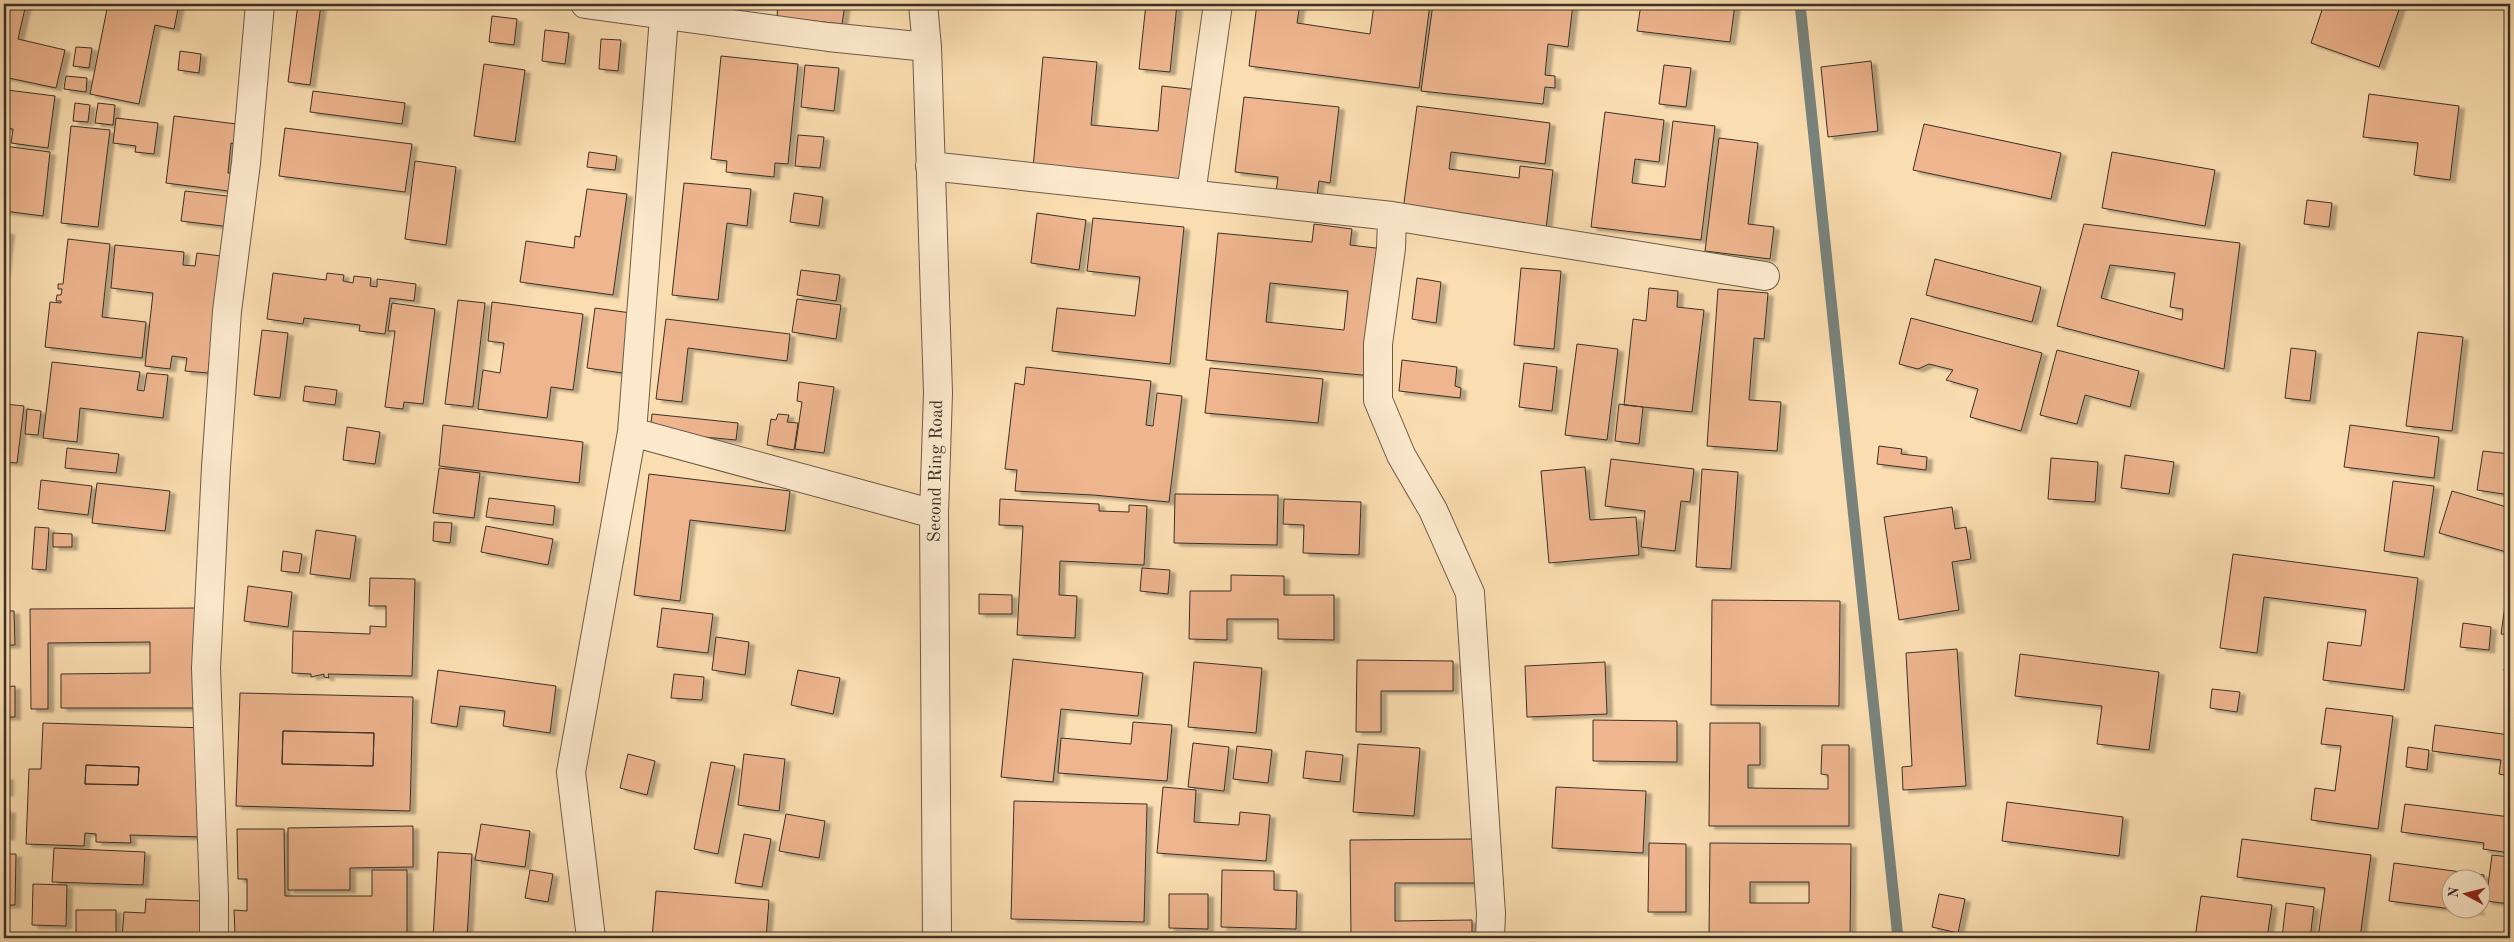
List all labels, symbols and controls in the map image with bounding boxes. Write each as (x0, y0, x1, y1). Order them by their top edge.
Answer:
street label: Second Ring Road (926, 400, 946, 542)
north arrow (2442, 870, 2492, 920)
text: N (2446, 886, 2462, 899)

